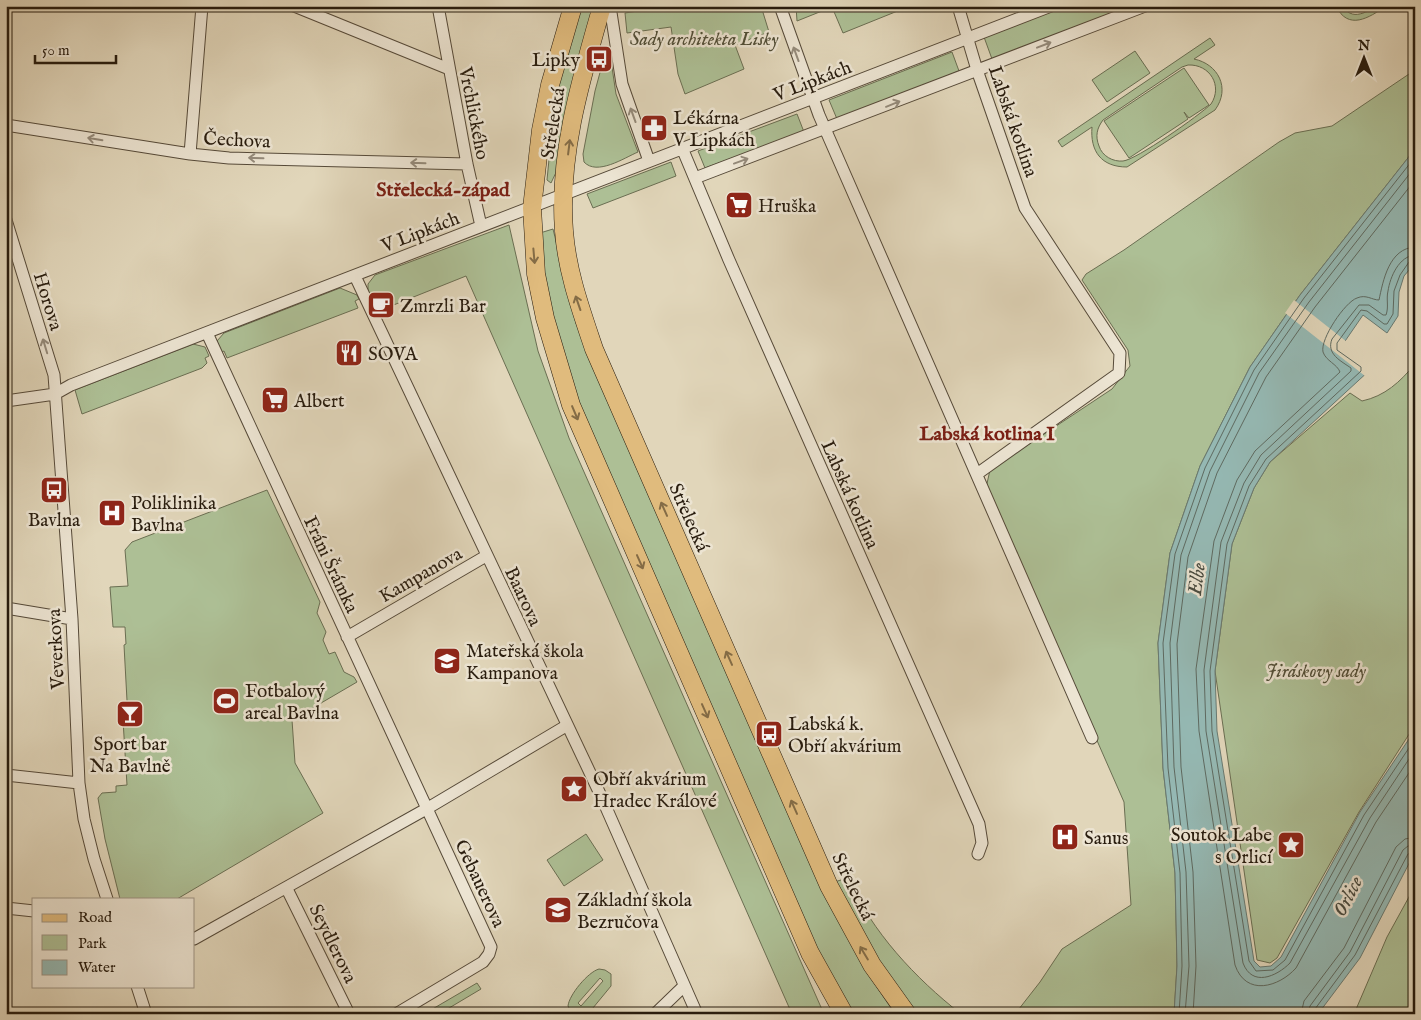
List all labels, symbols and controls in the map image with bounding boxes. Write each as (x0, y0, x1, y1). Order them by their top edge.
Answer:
park label: Sady architekta Lisky (630, 28, 779, 52)
scale bar (35, 32, 116, 64)
north arrow (1338, 32, 1388, 82)
text: N (1357, 37, 1370, 55)
one-way arrow (1036, 39, 1051, 49)
text: 50 m (42, 41, 70, 60)
bus stop icon: Lipky (584, 44, 614, 74)
one-way arrow (791, 46, 800, 62)
place label: Lipky (532, 49, 581, 73)
street label: V Lipkách (769, 56, 855, 108)
street label: Labská kotlina (982, 63, 1043, 181)
street label: Vrchlického (452, 64, 494, 162)
street label: Střelecká (536, 85, 572, 161)
one-way arrow (885, 98, 900, 107)
place label: Lékárna V Lipkách (672, 107, 755, 153)
one-way arrow (628, 108, 637, 124)
pharmacy icon: Lékárna V Lipkách (639, 113, 669, 143)
street label: Čechova (203, 126, 272, 155)
one-way arrow (87, 133, 103, 143)
one-way arrow (564, 139, 574, 155)
one-way arrow (248, 154, 264, 163)
one-way arrow (733, 156, 748, 165)
one-way arrow (410, 158, 426, 167)
district label: Střelecká-západ (376, 178, 511, 203)
supermarket icon: Hruška (724, 190, 754, 220)
place label: Hruška (758, 195, 817, 219)
street label: V Lipkách (377, 207, 463, 259)
one-way arrow (529, 248, 539, 264)
street label: Horova (27, 269, 68, 334)
cafe icon: Zmrzli Bar (366, 290, 396, 320)
place label: Zmrzli Bar (400, 295, 486, 319)
one-way arrow (573, 295, 582, 311)
restaurant icon: SOVA (334, 338, 364, 368)
one-way arrow (39, 339, 49, 355)
place label: SOVA (368, 343, 419, 367)
supermarket icon: Albert (260, 385, 290, 415)
place label: Albert (293, 390, 345, 414)
one-way arrow (570, 405, 580, 420)
district label: Labská kotlina I (919, 422, 1055, 447)
street label: Labská kotlina (815, 437, 884, 554)
bus stop icon: Bavlna (39, 475, 69, 505)
street label: Střelecká (663, 480, 714, 556)
place label: Poliklinika Bavlna (131, 492, 217, 538)
hospital icon: Poliklinika Bavlna (97, 498, 127, 528)
one-way arrow (658, 502, 668, 517)
place label: Bavlna (28, 509, 81, 533)
street label: Fráni Šrámka (297, 512, 364, 618)
street label: Kampanova (375, 542, 467, 609)
one-way arrow (635, 554, 645, 569)
water label: Elbe (1183, 561, 1212, 598)
street label: Baarova (498, 563, 547, 631)
street label: Veverkova (43, 607, 71, 691)
place label: Mateřská škola Kampanova (466, 640, 585, 686)
school or university icon: Mateřská škola Kampanova (432, 646, 462, 676)
one-way arrow (723, 651, 733, 666)
park label: Jiráskovy sady (1266, 660, 1367, 684)
place label: Fotbalový areal Bavlna (245, 680, 340, 726)
sports icon: Fotbalový areal Bavlna (211, 686, 241, 716)
bar icon: Sport bar Na Bavlně (115, 699, 145, 729)
one-way arrow (700, 703, 710, 718)
place label: Labská k. Obří akvárium (788, 713, 902, 759)
bus stop icon: Labská k. Obří akvárium (754, 719, 784, 749)
place label: Sport bar Na Bavlně (89, 733, 171, 779)
place label: Obří akvárium Hradec Králové (593, 768, 717, 814)
place icon: Obří akvárium Hradec Králové (559, 774, 589, 804)
one-way arrow (789, 800, 799, 815)
hospital icon: Sanus (1050, 822, 1080, 852)
place label: Soutok Labe s Orlicí (1171, 824, 1274, 870)
place label: Sanus (1084, 827, 1128, 851)
place icon: Soutok Labe s Orlicí (1276, 830, 1306, 860)
street label: Gebauerova (448, 836, 510, 932)
street label: Střelecká (826, 849, 879, 925)
water label: Orlice (1328, 872, 1369, 921)
place label: Základní škola Bezručova (577, 889, 693, 935)
school or university icon: Základní škola Bezručova (543, 895, 573, 925)
legend (32, 898, 195, 988)
street label: Seydlerova (303, 900, 362, 988)
text: Road (78, 908, 113, 927)
text: Park (78, 934, 108, 953)
one-way arrow (859, 947, 869, 961)
text: Water (78, 958, 116, 977)

